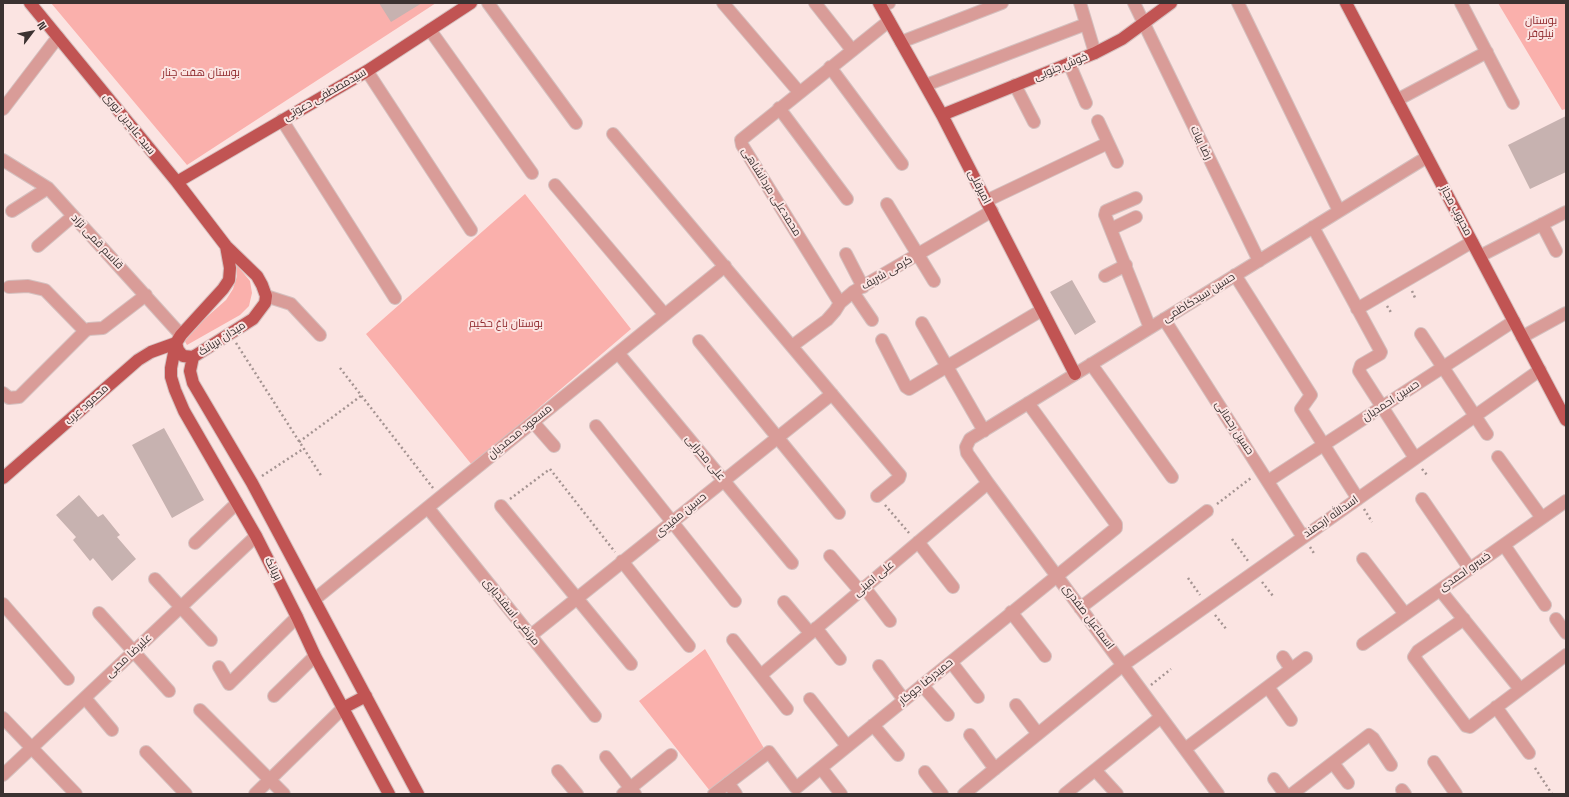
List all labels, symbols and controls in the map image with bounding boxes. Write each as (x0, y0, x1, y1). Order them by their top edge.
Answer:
north arrow (12, 12, 52, 52)
park label: بوستان نیلوفر (1525, 14, 1557, 40)
text: N (34, 19, 50, 32)
street label: خوش جنوبی (1032, 50, 1090, 84)
park label: بوستان هفت چنار (162, 66, 240, 80)
street label: سیدمصطفی دعوتی (281, 66, 369, 124)
street label: سید عابدین نوری (100, 91, 158, 157)
street label: رضا بیات (1187, 124, 1215, 162)
street label: محمدعلی مردانشاهی (738, 145, 804, 239)
street label: امیرقلی (965, 168, 993, 206)
street label: محبوب مجاز (1437, 184, 1475, 238)
street label: قاسم قمی نژاد (68, 212, 126, 272)
street label: کرمی شریف (859, 253, 915, 293)
street label: حسین سیدکاظمی (1160, 270, 1238, 326)
park label: بوستان باغ حکیم (469, 317, 543, 331)
street label: میدان بریانک (196, 319, 248, 359)
street label: حسین احمدیان (1360, 378, 1422, 424)
street label: محمود عرب (62, 382, 112, 428)
street label: حسین رحمانی (1212, 399, 1256, 457)
street label: مسعود محمدیان (485, 402, 555, 462)
street label: علی محرابی (682, 433, 728, 483)
street label: حسین مفیدی (653, 490, 709, 540)
street label: اسدالله ارجمند (1301, 493, 1361, 541)
street label: خسرو احمدی (1437, 549, 1493, 595)
street label: بریانک (262, 555, 284, 583)
street label: علی امینی (851, 558, 897, 600)
street label: مرتضی اسفندیاری (480, 576, 542, 648)
street label: اسماعیل صفدری (1059, 582, 1117, 652)
street label: علیرضا محبی (103, 631, 155, 681)
street label: حمیدرضا جوکار (896, 656, 956, 708)

